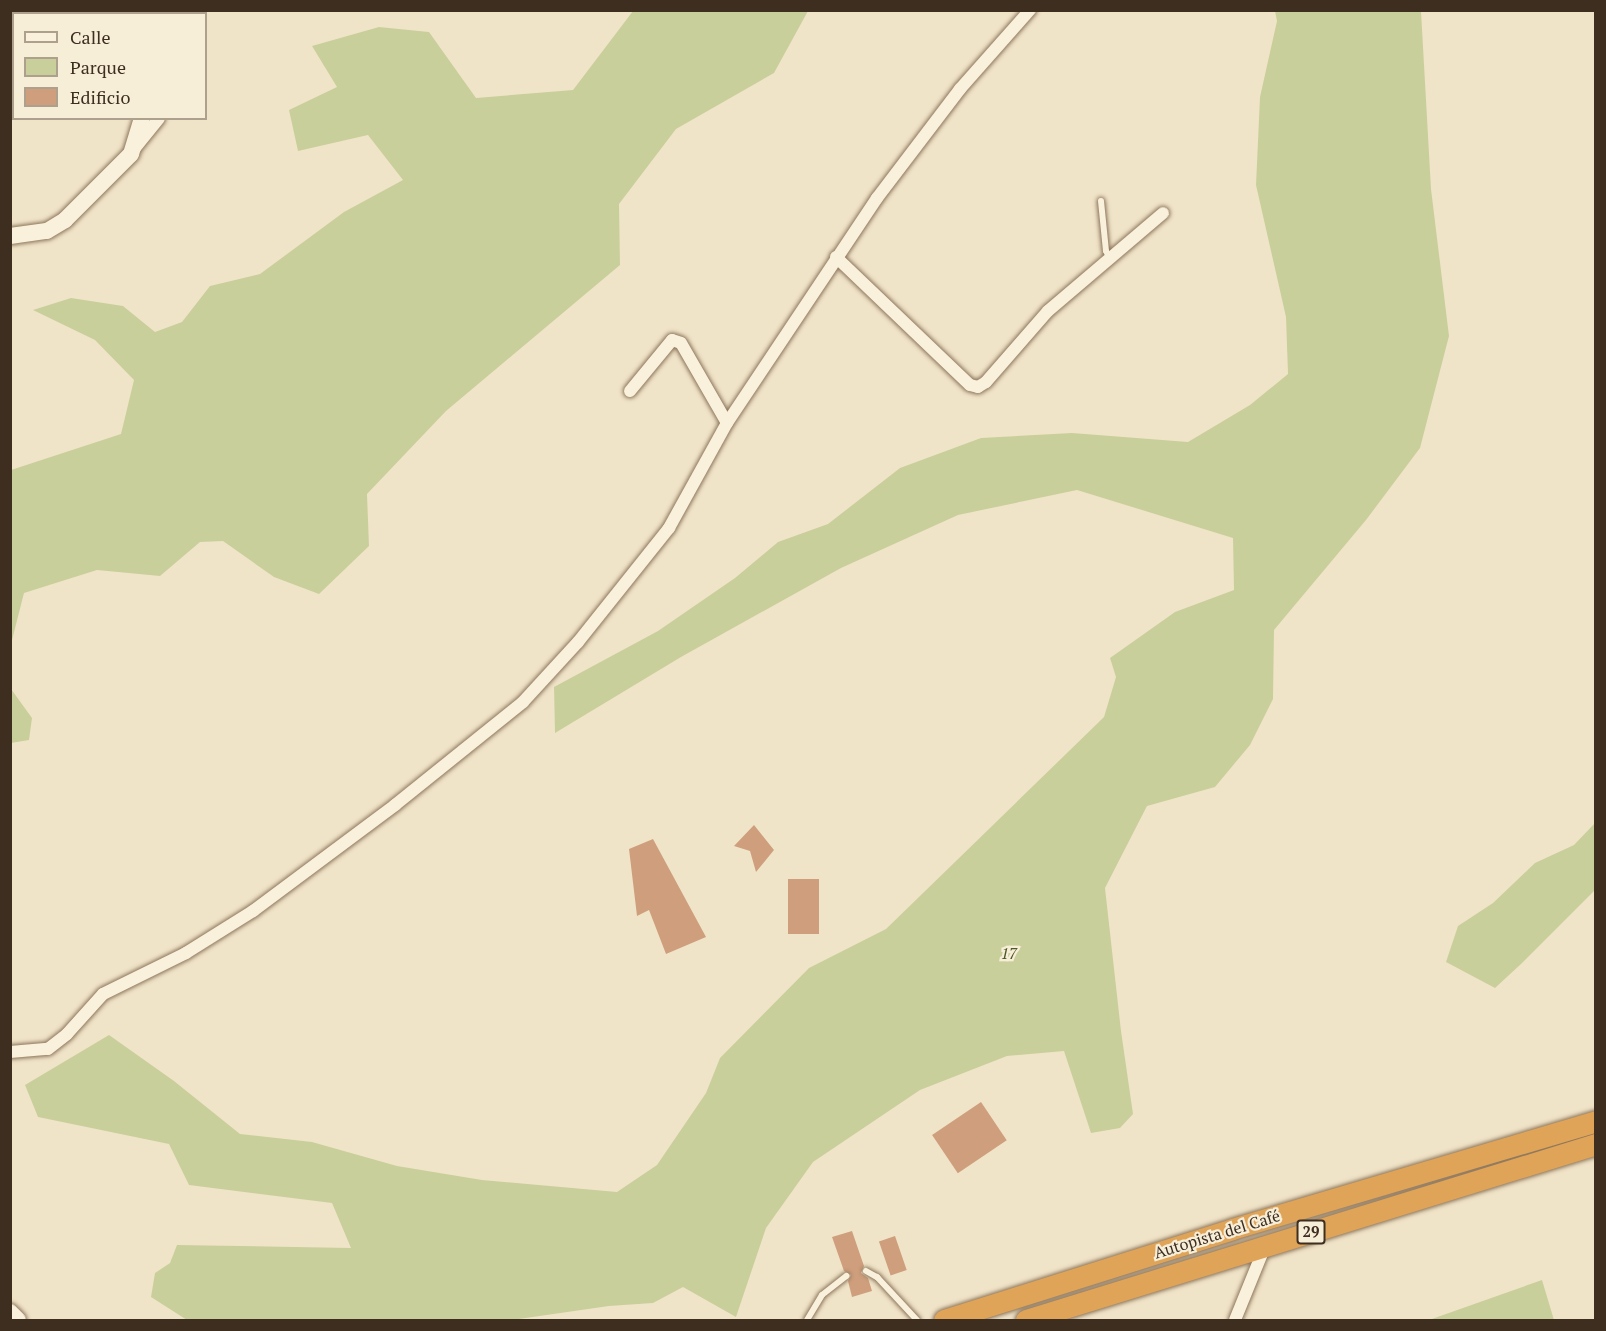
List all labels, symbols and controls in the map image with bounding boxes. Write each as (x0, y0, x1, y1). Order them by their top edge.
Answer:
legend (12, 12, 207, 120)
text: Calle (70, 25, 111, 49)
text: Parque (70, 55, 126, 79)
text: Edificio (70, 85, 130, 109)
park label: 17 (1001, 943, 1017, 963)
street label: Autopista del Café (1152, 1206, 1282, 1262)
road number: 29 (1296, 1220, 1326, 1244)

